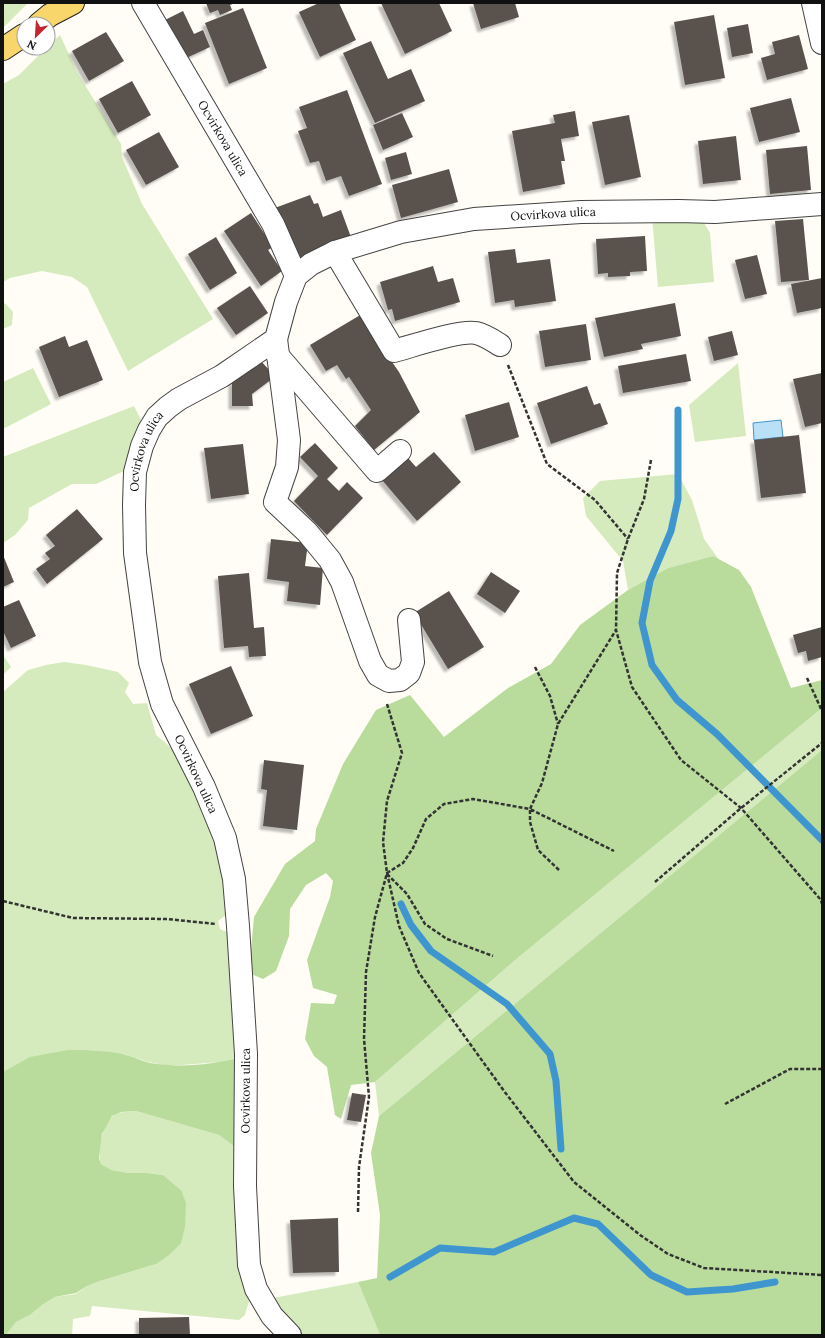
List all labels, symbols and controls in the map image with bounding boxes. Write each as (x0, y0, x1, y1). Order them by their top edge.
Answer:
north arrow (16, 16, 56, 56)
text: N (25, 37, 39, 53)
street label: Ocvirkova ulica (195, 97, 251, 179)
street label: Ocvirkova ulica (510, 204, 596, 224)
street label: Ocvirkova ulica (126, 407, 166, 492)
street label: Ocvirkova ulica (172, 732, 221, 816)
street label: Ocvirkova ulica (237, 1048, 253, 1133)

